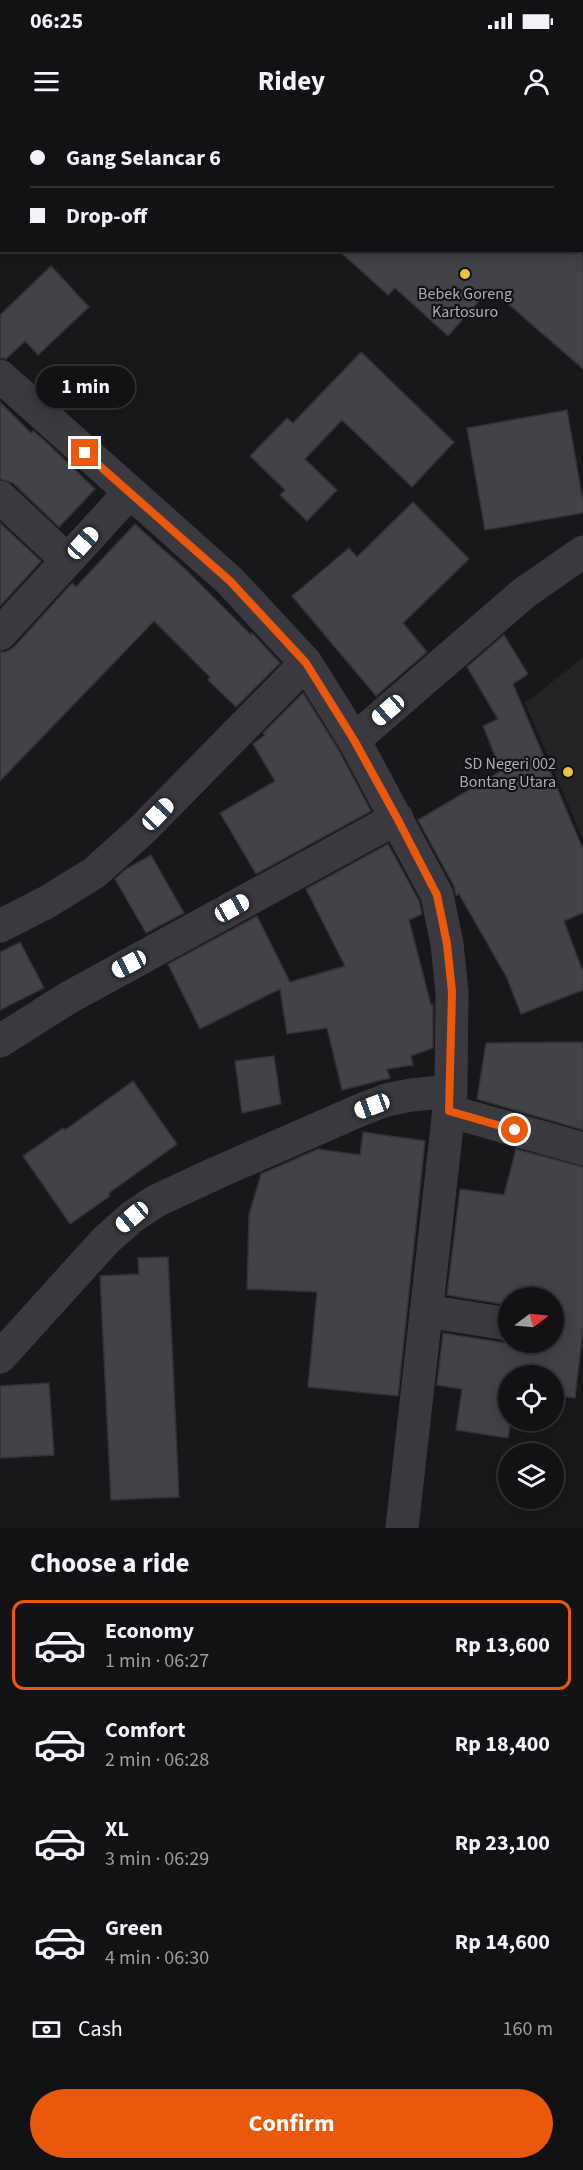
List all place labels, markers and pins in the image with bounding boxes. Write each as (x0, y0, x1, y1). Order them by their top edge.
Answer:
marker: Bebek Goreng Kartosuro (458, 267, 472, 281)
place label: Bebek Goreng Kartosuro (418, 283, 512, 323)
place label: SD Negeri 002 Bontang Utara (459, 753, 556, 793)
marker: SD Negeri 002 Bontang Utara (561, 765, 575, 779)

